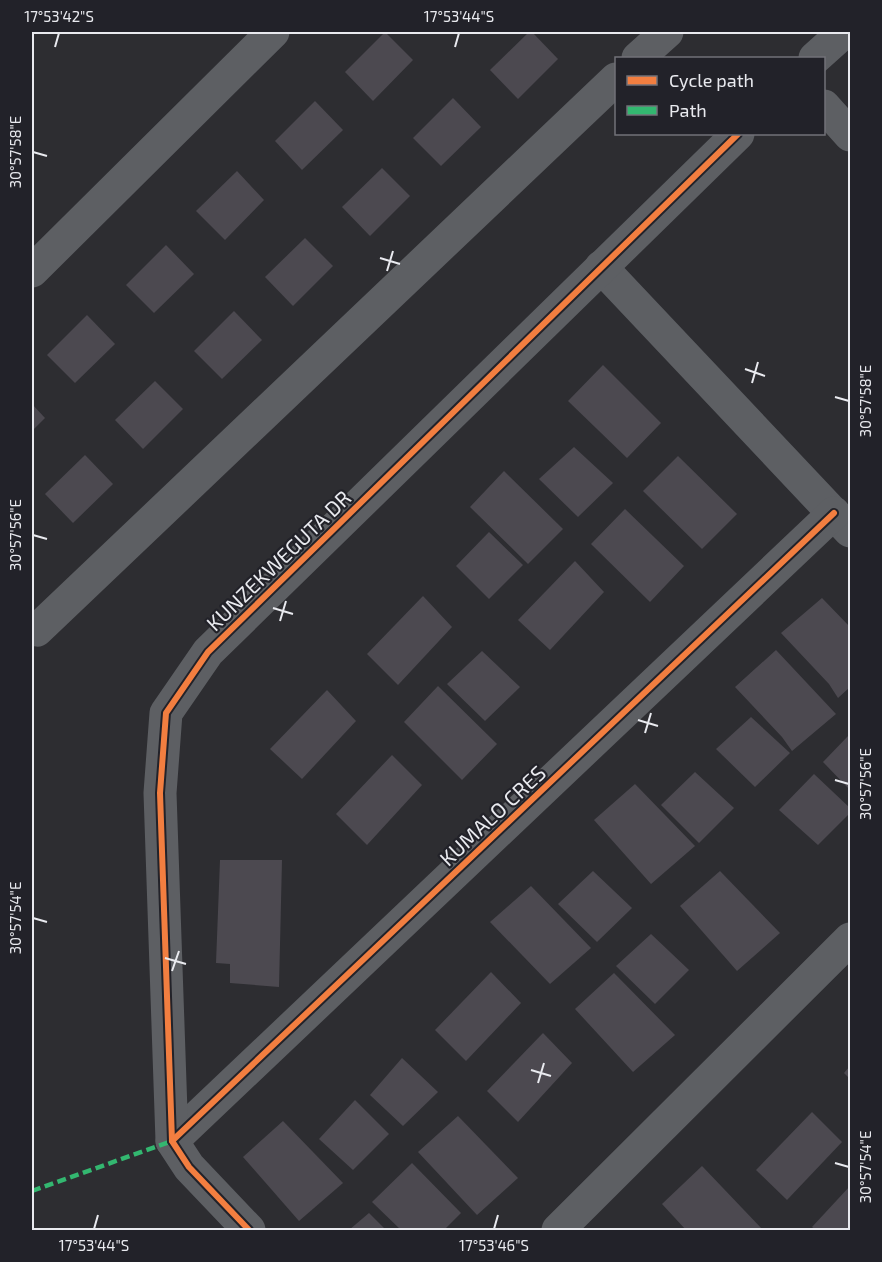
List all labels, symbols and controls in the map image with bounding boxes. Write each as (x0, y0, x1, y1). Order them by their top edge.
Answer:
text: 17°53'42"S (24, 7, 94, 25)
text: 17°53'44"S (424, 7, 494, 25)
legend (615, 57, 825, 135)
text: Cycle path (669, 69, 754, 91)
text: Path (669, 99, 707, 121)
text: 30°57'58"E (6, 116, 24, 188)
text: 30°57'58"E (856, 365, 874, 437)
street label: KUNZEKWEGUTA DR (201, 485, 355, 635)
text: 30°57'56"E (6, 499, 24, 571)
text: 30°57'56"E (856, 748, 874, 820)
street label: KUMALO CRES (434, 760, 550, 870)
text: 30°57'54"E (6, 882, 24, 954)
text: 30°57'54"E (856, 1131, 874, 1203)
text: 17°53'44"S (59, 1236, 129, 1254)
text: 17°53'46"S (459, 1236, 529, 1254)

